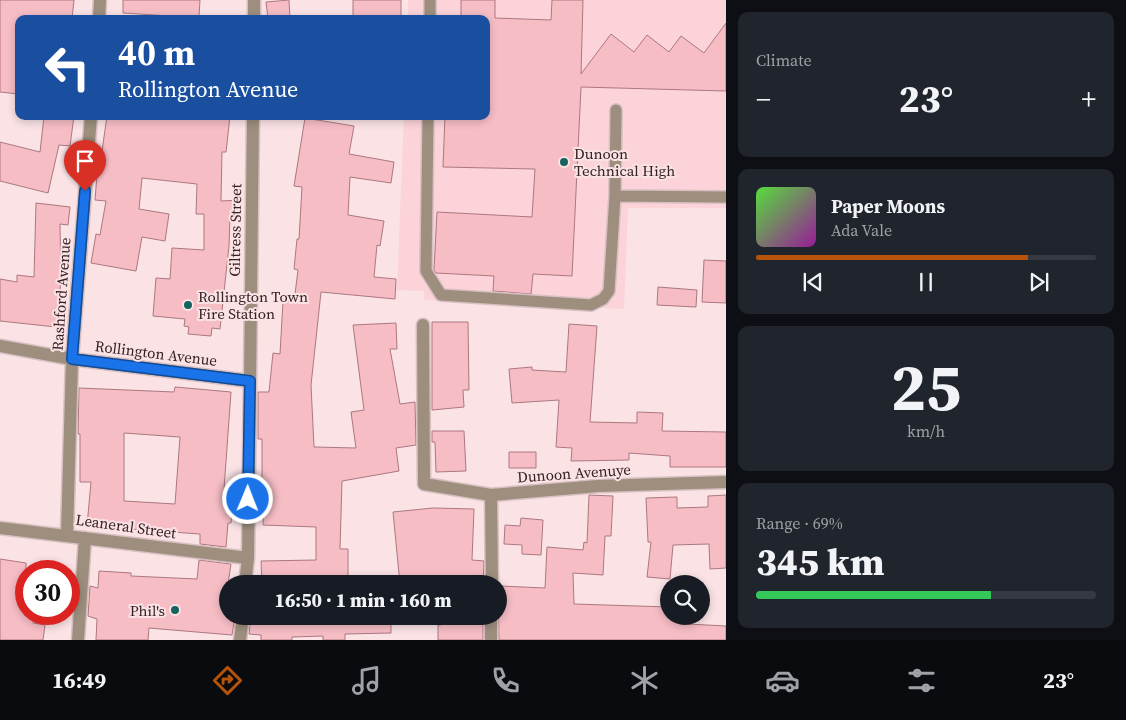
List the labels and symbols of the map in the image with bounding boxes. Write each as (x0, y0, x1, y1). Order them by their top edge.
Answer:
pin (64, 140, 106, 191)
place label: Dunoon Technical High (574, 143, 675, 181)
marker: Dunoon Technical High (558, 156, 570, 168)
street label: Giltress Street (224, 183, 246, 277)
street label: Rashford Avenue (47, 236, 75, 351)
place label: Rollington Town Fire Station (198, 286, 308, 324)
marker: Rollington Town Fire Station (182, 299, 194, 311)
street label: Rollington Avenue (94, 335, 219, 371)
street label: Dunoon Avenuye (516, 459, 632, 487)
position arrow (221, 472, 273, 524)
street label: Leaneral Street (74, 509, 178, 543)
speed limit sign: 30 (15, 560, 80, 625)
place label: Phil's (130, 600, 165, 621)
marker: Phil's (169, 604, 181, 616)

